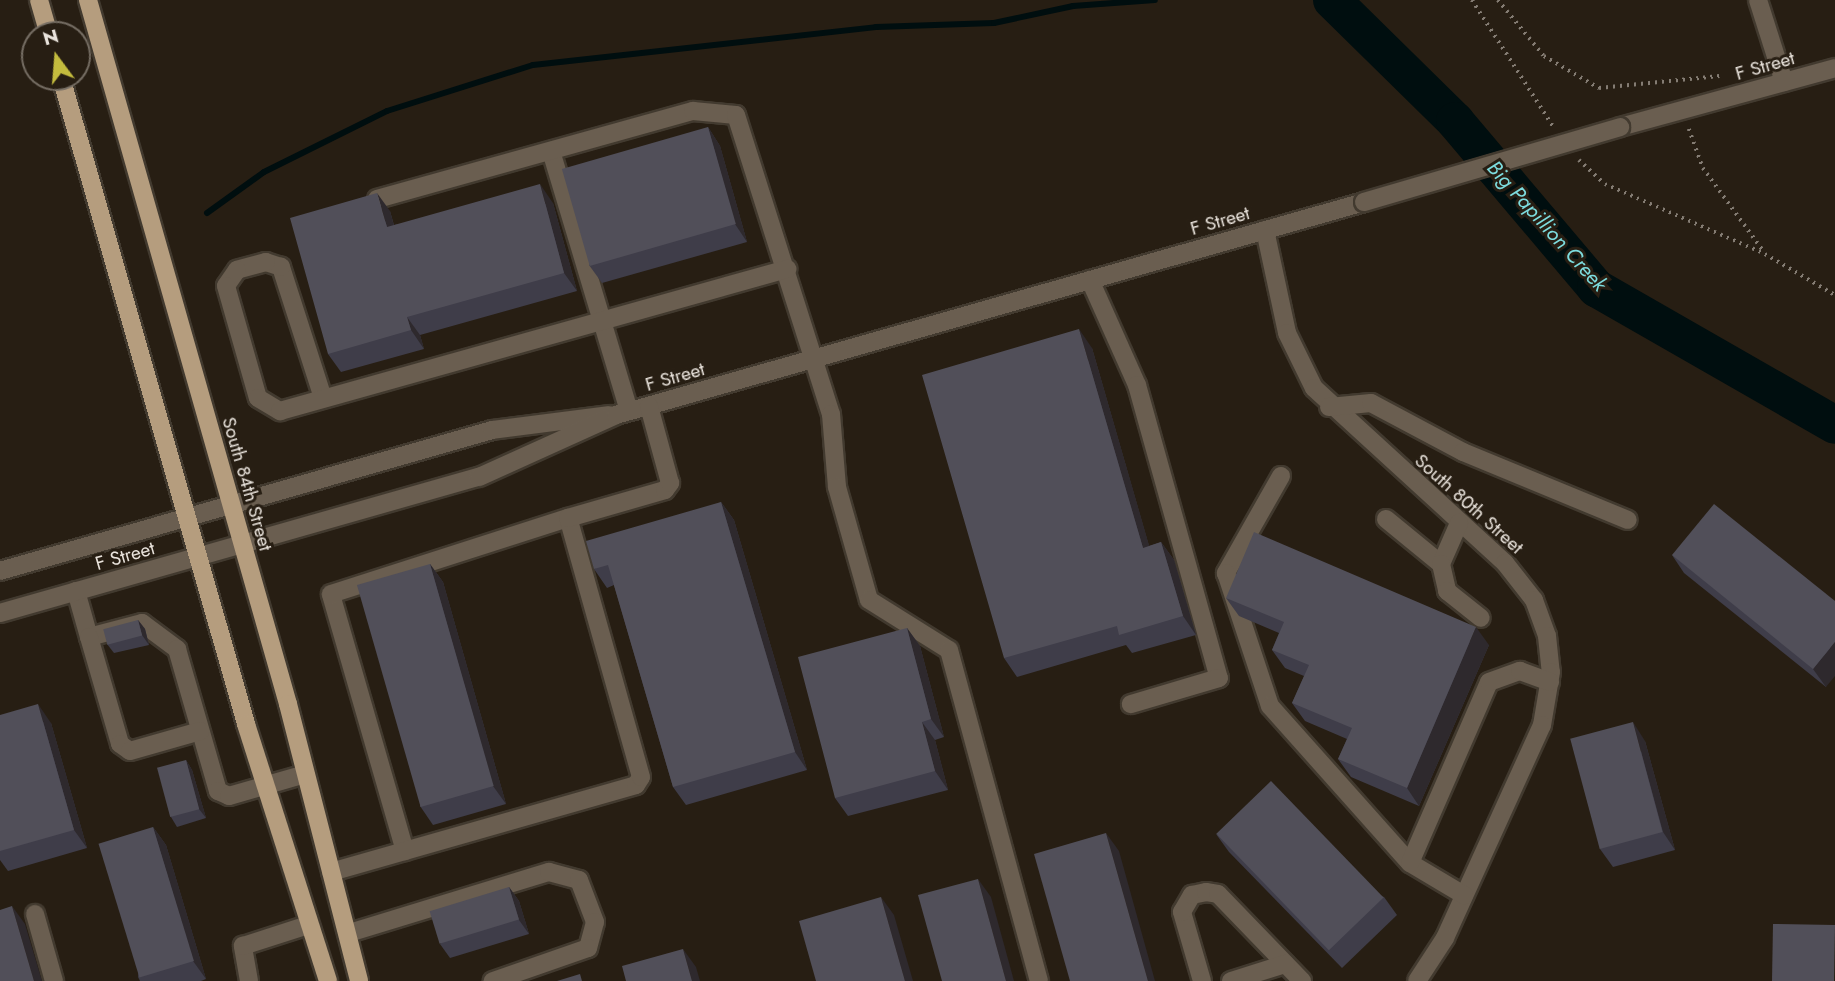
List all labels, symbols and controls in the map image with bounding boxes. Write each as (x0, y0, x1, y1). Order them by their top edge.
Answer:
north arrow (21, 21, 91, 91)
text: N (40, 22, 62, 52)
street label: F Street (1733, 47, 1797, 85)
water label: Big Papillion Creek (1482, 155, 1612, 297)
street label: F Street (1188, 202, 1252, 240)
street label: F Street (643, 358, 707, 396)
street label: South 84th Street (217, 415, 277, 553)
street label: South 80th Street (1410, 449, 1528, 559)
street label: F Street (93, 537, 157, 575)

